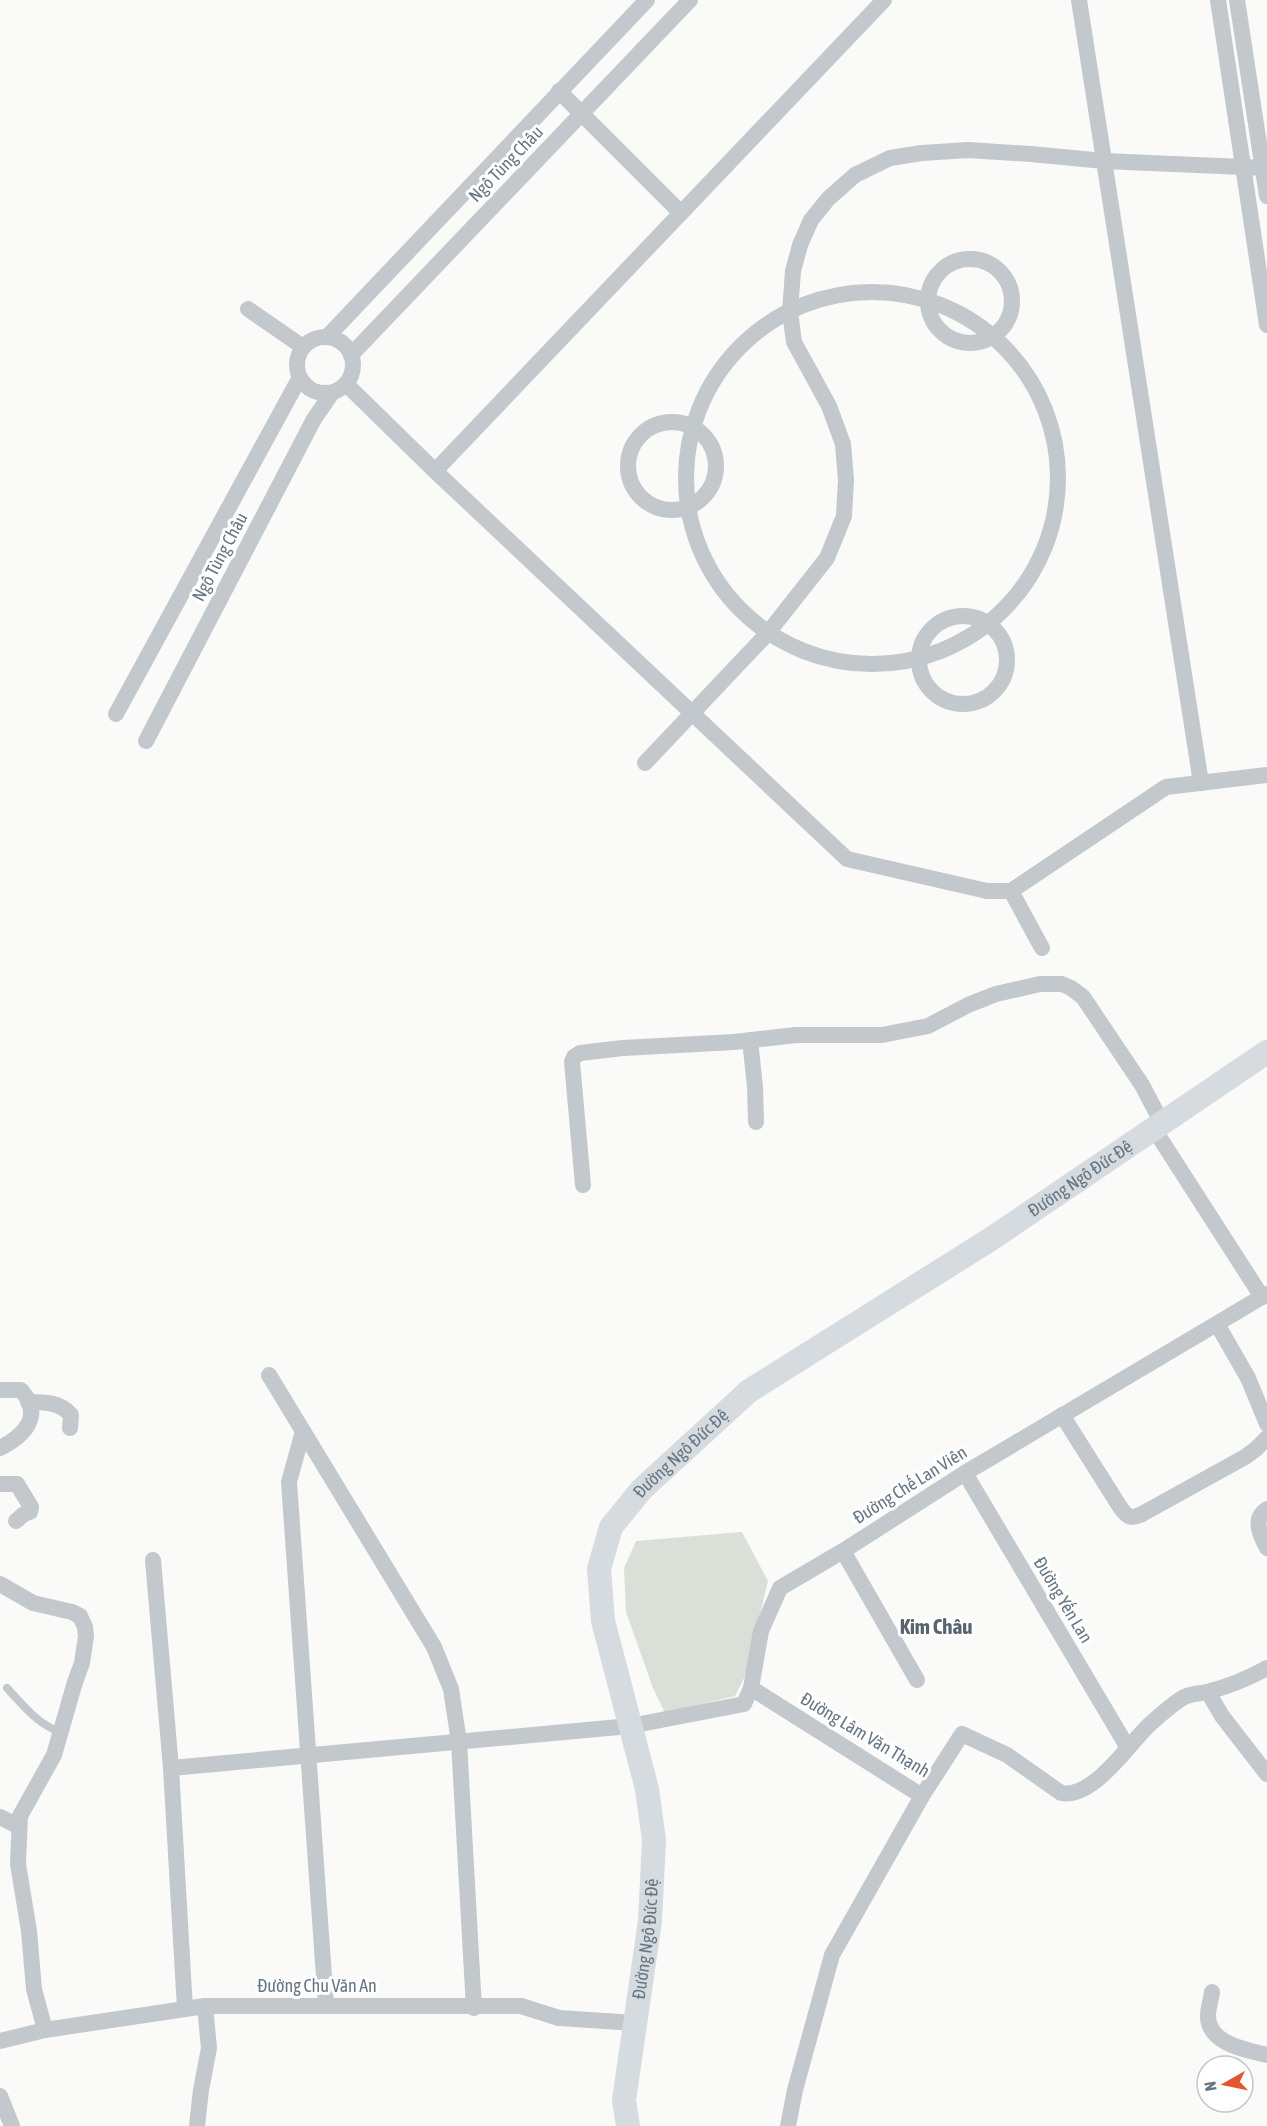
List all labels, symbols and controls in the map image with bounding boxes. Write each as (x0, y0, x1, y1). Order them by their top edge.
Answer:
street label: Ngô Tùng Châu (464, 121, 547, 206)
street label: Ngô Tùng Châu (187, 509, 252, 605)
street label: Đường Ngô Đức Đệ (1024, 1135, 1136, 1221)
street label: Đường Ngô Đức Đệ (628, 1404, 732, 1502)
street label: Đường Chế Lan Viên (849, 1440, 970, 1528)
street label: Đường Yến Lan (1030, 1552, 1098, 1647)
district label: Kim Châu (900, 1614, 972, 1638)
street label: Đường Lâm Văn Thạnh (797, 1688, 934, 1781)
street label: Đường Ngô Đức Đệ (628, 1878, 662, 2000)
street label: Đường Chu Văn An (257, 1975, 377, 1996)
north arrow (1195, 2054, 1255, 2114)
text: N (1201, 2080, 1220, 2092)

